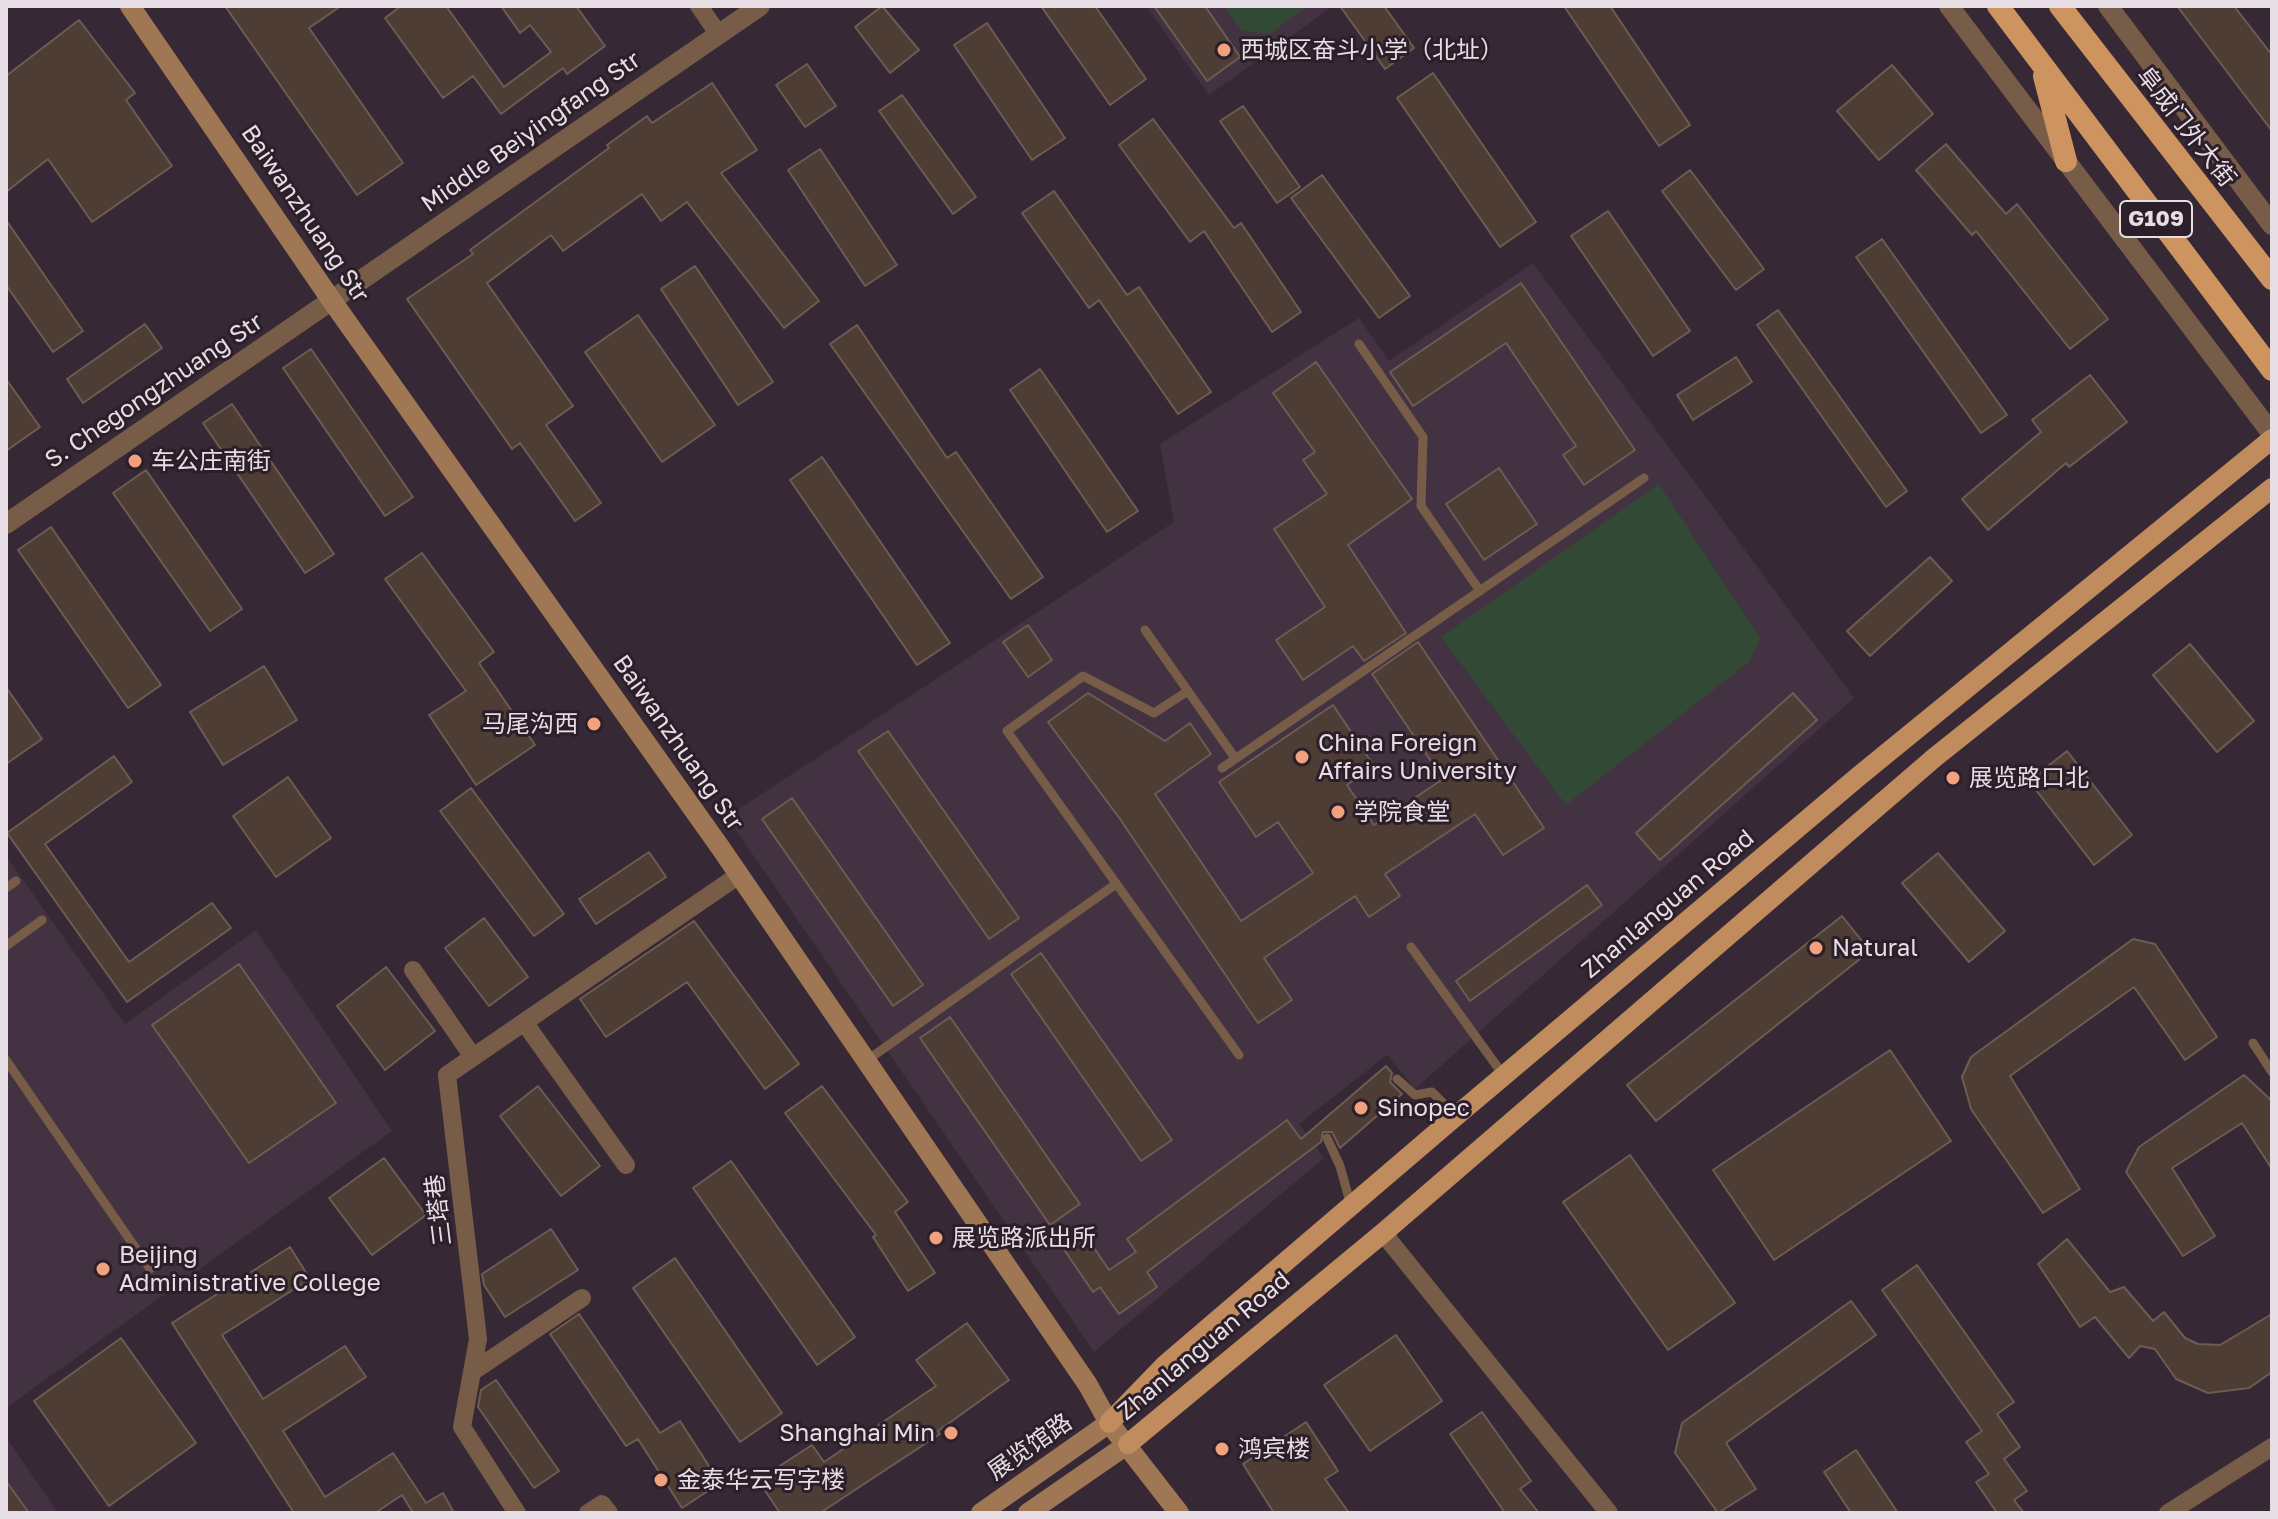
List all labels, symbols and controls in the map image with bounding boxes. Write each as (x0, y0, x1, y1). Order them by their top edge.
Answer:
place label: 西城区奋斗小学（北址） (1240, 36, 1504, 64)
marker: 西城区奋斗小学（北址） (1215, 41, 1233, 59)
street label: Middle Beiyingfang Str (416, 45, 646, 219)
street label: 阜成门外大街 (2130, 61, 2242, 193)
street label: Baiwanzhuang Str (235, 120, 375, 308)
road number: G109 (2120, 201, 2192, 237)
street label: S. Chegongzhuang Str (40, 307, 268, 475)
place label: 车公庄南街 (151, 447, 271, 475)
marker: 车公庄南街 (126, 452, 144, 470)
street label: Baiwanzhuang Str (607, 650, 749, 836)
place label: 马尾沟西 (482, 710, 578, 738)
marker: 马尾沟西 (585, 715, 603, 733)
place label: China Foreign Affairs University (1318, 729, 1517, 785)
marker: China Foreign Affairs University (1293, 748, 1311, 766)
place label: 展览路口北 (1969, 764, 2089, 792)
marker: 展览路口北 (1944, 769, 1962, 787)
place label: 学院食堂 (1354, 798, 1450, 826)
marker: 学院食堂 (1329, 803, 1347, 821)
street label: Zhanlanguan Road (1576, 824, 1760, 984)
place label: Natural (1832, 934, 1918, 962)
marker: Natural (1807, 939, 1825, 957)
place label: Sinopec (1377, 1094, 1470, 1122)
marker: Sinopec (1352, 1099, 1370, 1117)
street label: 三塔巷 (420, 1173, 458, 1247)
place label: 展览路派出所 (952, 1224, 1096, 1252)
marker: 展览路派出所 (927, 1229, 945, 1247)
place label: Beijing Administrative College (119, 1241, 381, 1297)
marker: Beijing Administrative College (94, 1260, 112, 1278)
street label: Zhanlanguan Road (1112, 1266, 1296, 1426)
street label: 展览馆路 (982, 1408, 1078, 1486)
place label: Shanghai Min (779, 1419, 935, 1447)
marker: Shanghai Min (942, 1424, 960, 1442)
place label: 鸿宾楼 (1238, 1435, 1310, 1463)
marker: 鸿宾楼 (1213, 1440, 1231, 1458)
place label: 金泰华云写字楼 (677, 1466, 845, 1494)
marker: 金泰华云写字楼 (652, 1471, 670, 1489)

